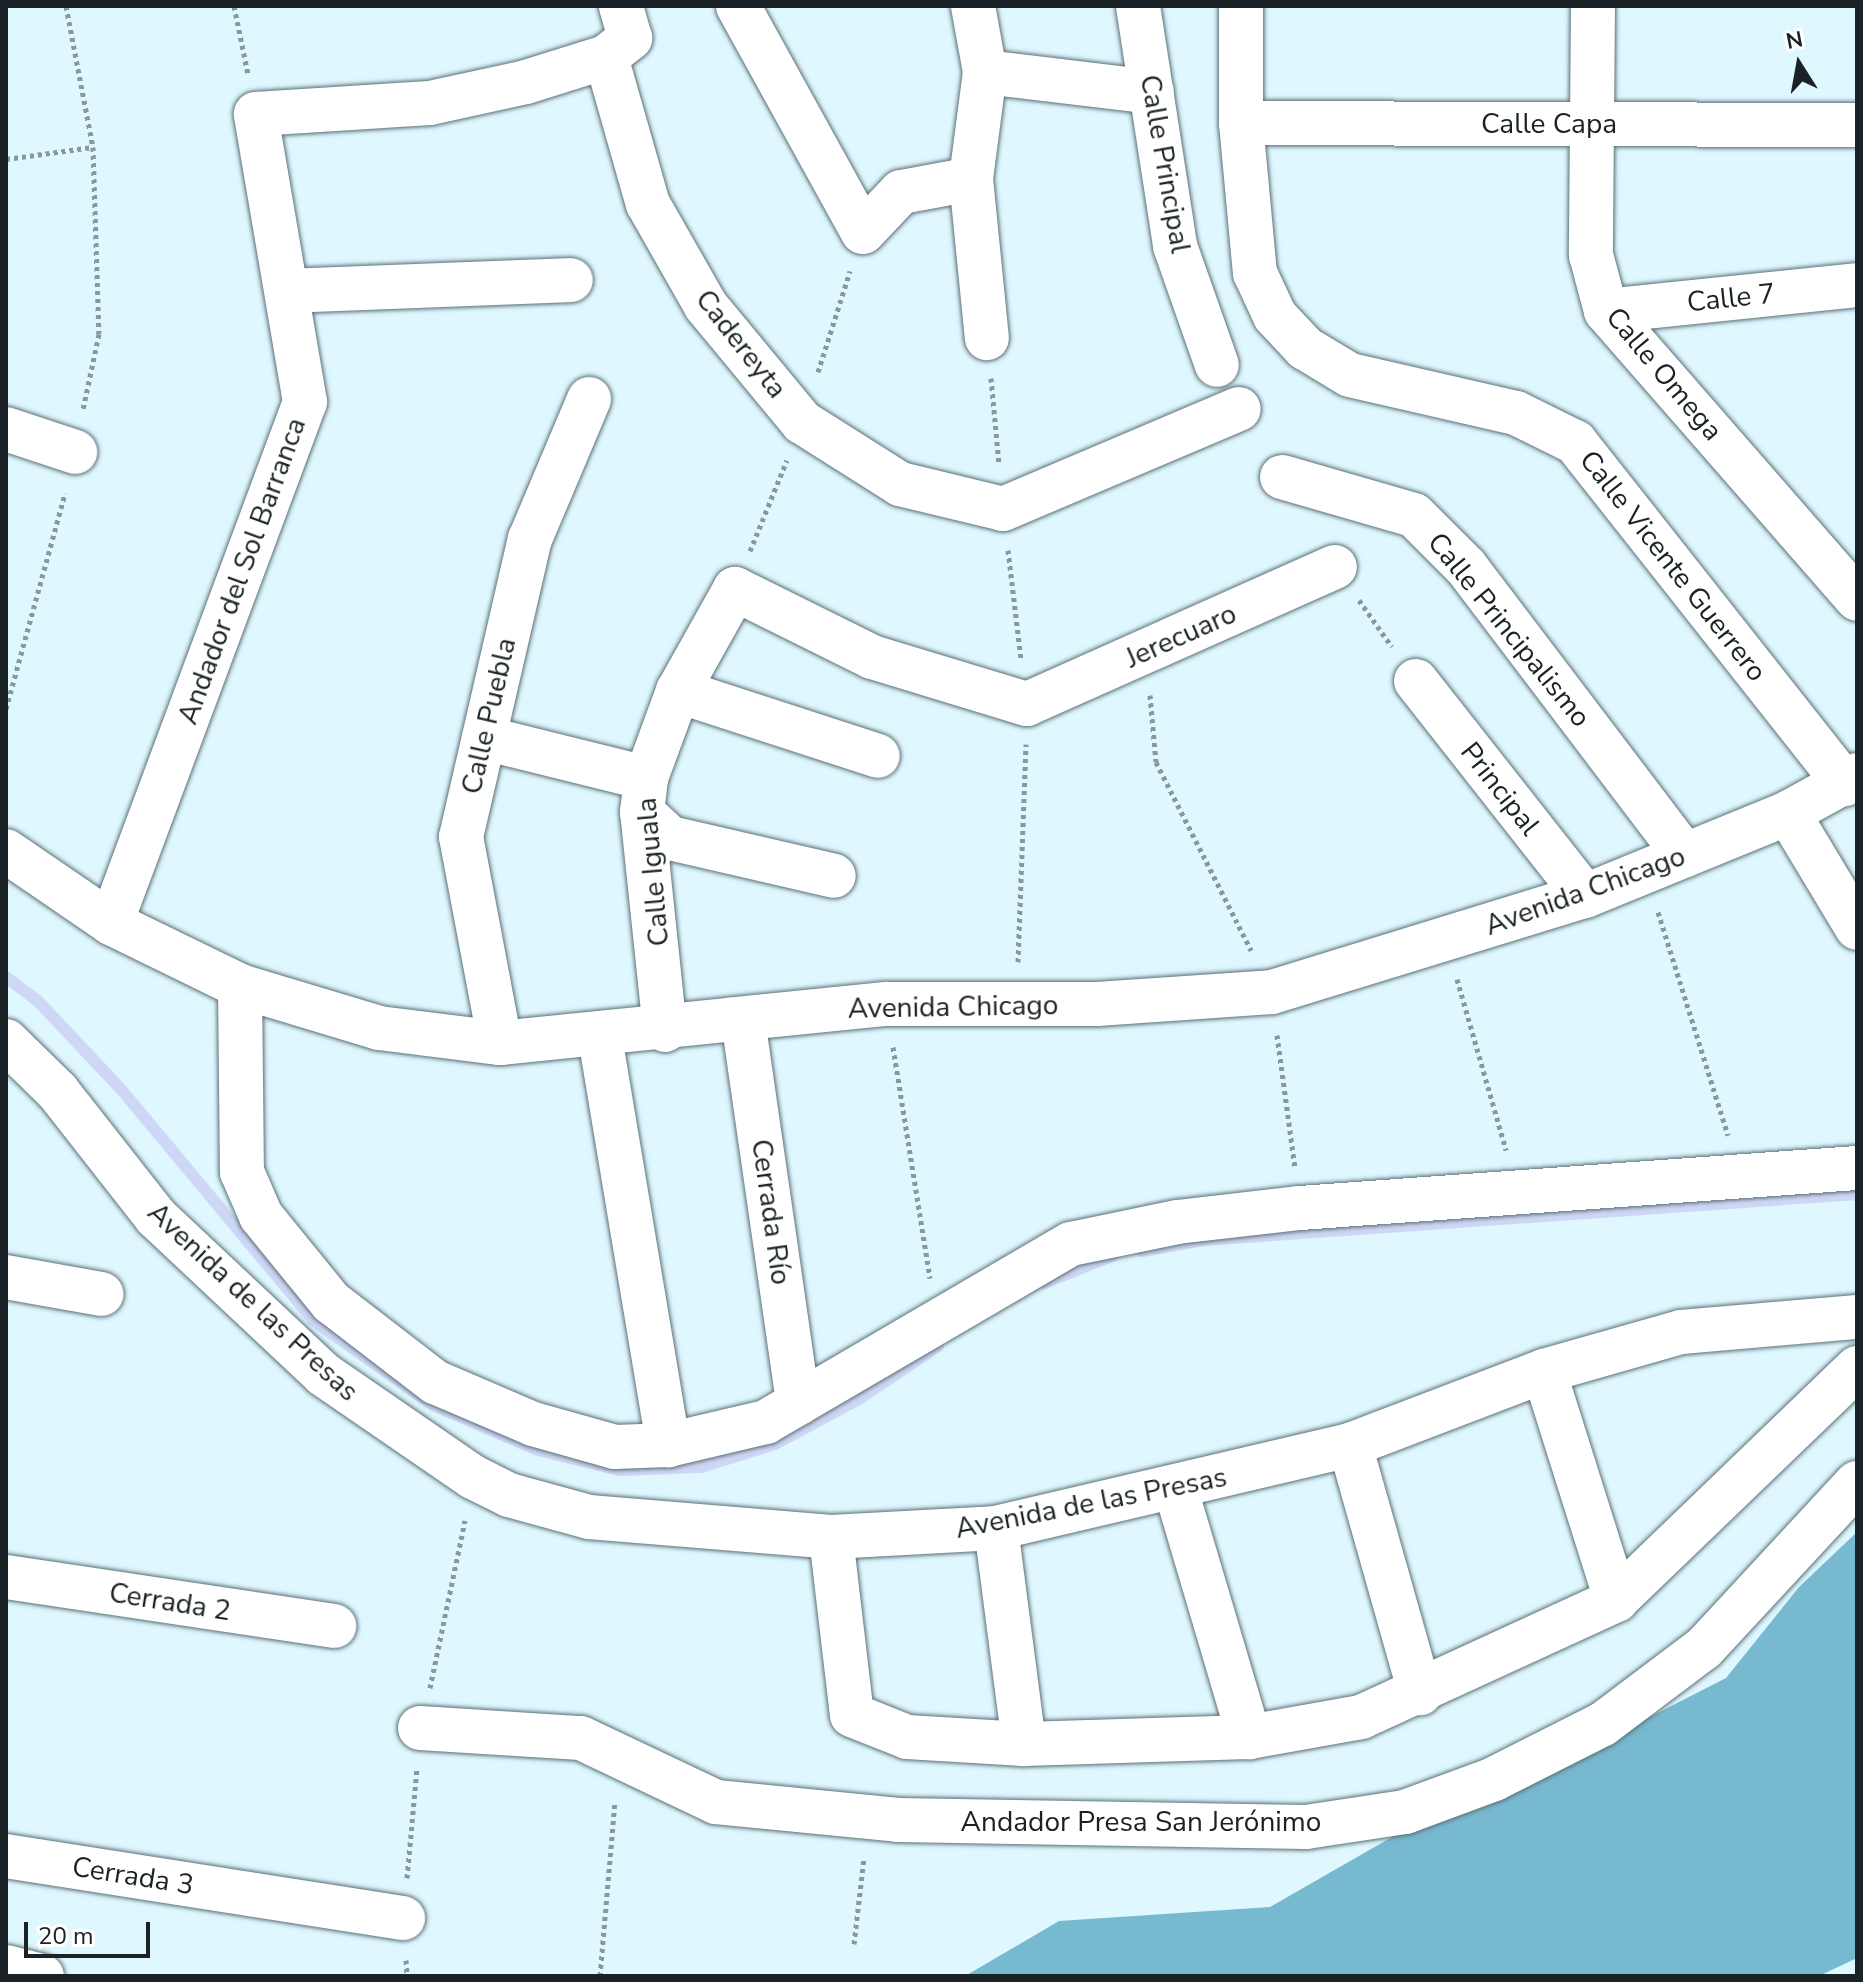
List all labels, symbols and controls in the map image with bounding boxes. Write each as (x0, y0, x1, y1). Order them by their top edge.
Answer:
north arrow (1759, 24, 1839, 104)
text: N (1783, 24, 1805, 57)
street label: Calle Principal (1133, 72, 1197, 256)
street label: Calle Capa (1481, 107, 1617, 141)
street label: Calle 7 (1685, 277, 1777, 319)
street label: Cadereyta (688, 283, 794, 405)
street label: Calle Omega (1599, 301, 1729, 447)
street label: Andador del Sol Barranca (171, 413, 313, 729)
street label: Calle Vicente Guerrero (1572, 444, 1774, 688)
street label: Calle Principalismo (1420, 526, 1598, 734)
street label: Jerecuaro (1120, 597, 1242, 675)
street label: Calle Puebla (455, 635, 523, 797)
street label: Principal (1453, 736, 1547, 842)
street label: Calle Iguala (630, 796, 676, 948)
street label: Avenida Chicago (1480, 839, 1690, 943)
street label: Avenida Chicago (847, 988, 1059, 1026)
street label: Cerrada Río (744, 1137, 798, 1287)
street label: Avenida de las Presas (141, 1196, 365, 1408)
street label: Avenida de las Presas (952, 1460, 1230, 1546)
street label: Cerrada 2 (107, 1576, 233, 1628)
street label: Andador Presa San Jerónimo (961, 1805, 1321, 1839)
street label: Cerrada 3 (70, 1850, 196, 1902)
scale bar (28, 1906, 154, 1956)
text: 20 m (38, 1920, 94, 1952)

